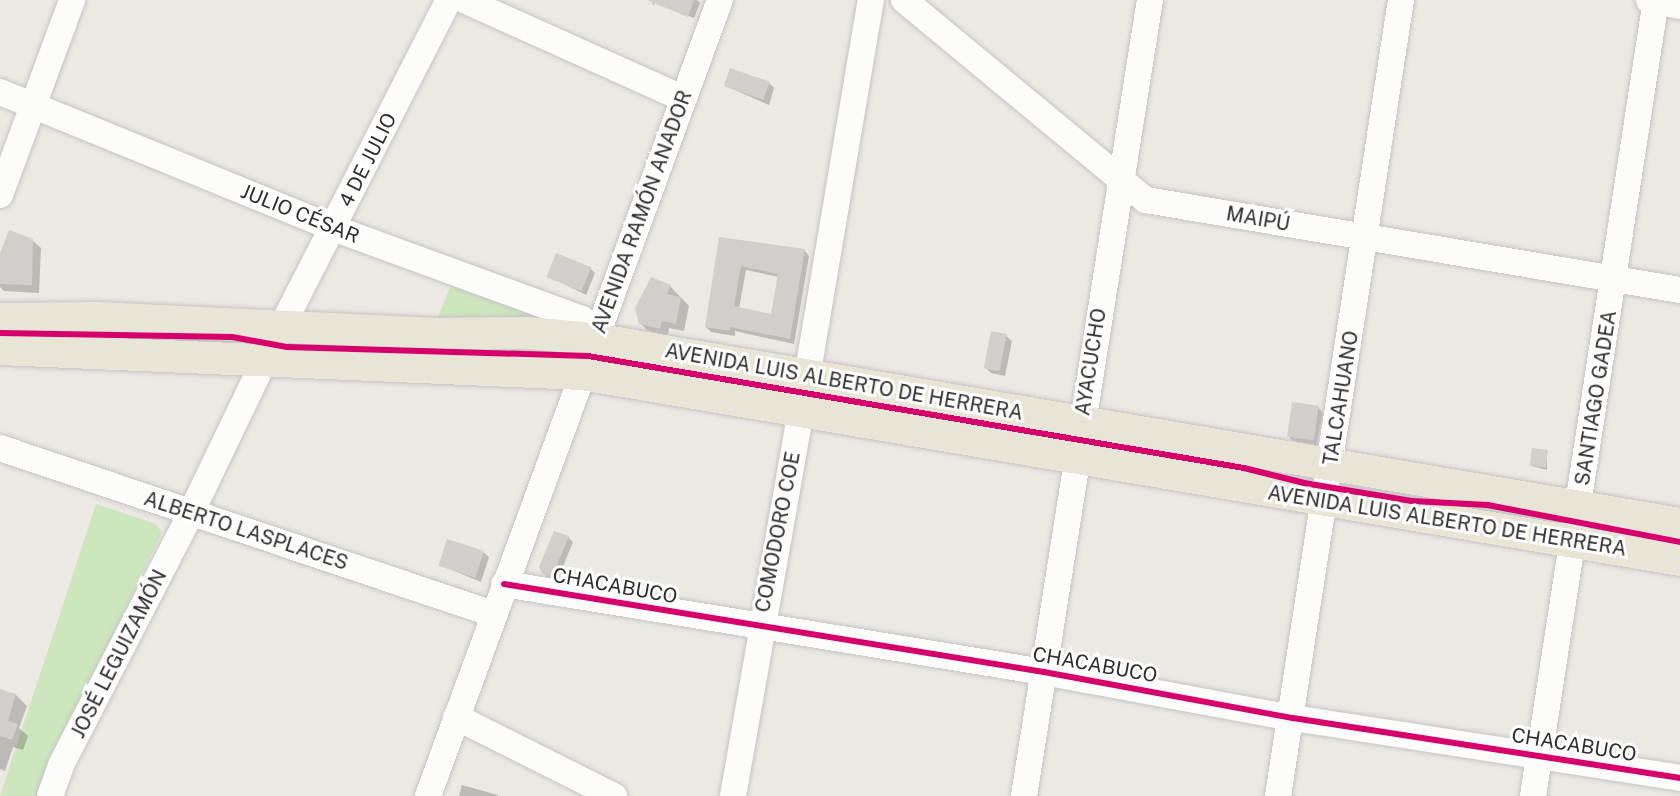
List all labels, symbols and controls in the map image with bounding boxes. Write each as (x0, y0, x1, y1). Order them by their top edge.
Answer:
street label: AVENIDA RAMÓN ANADOR (587, 87, 697, 337)
street label: 4 DE JULIO (334, 109, 402, 211)
street label: JULIO CÉSAR (237, 179, 363, 249)
street label: MAIPÚ (1224, 202, 1292, 236)
street label: AYACUCHO (1071, 307, 1111, 417)
street label: SANTIAGO GADEA (1570, 309, 1622, 487)
street label: TALCAHUANO (1319, 329, 1363, 467)
street label: AVENIDA LUIS ALBERTO DE HERRERA (663, 339, 1025, 425)
street label: COMODORO COE (751, 450, 805, 614)
street label: AVENIDA LUIS ALBERTO DE HERRERA (1266, 481, 1628, 561)
street label: ALBERTO LASPLACES (141, 487, 351, 575)
street label: CHACABUCO (551, 563, 679, 609)
street label: JOSÉ LEGUIZAMÓN (66, 566, 172, 742)
street label: CHACABUCO (1031, 642, 1159, 688)
street label: CHACABUCO (1510, 723, 1638, 767)

